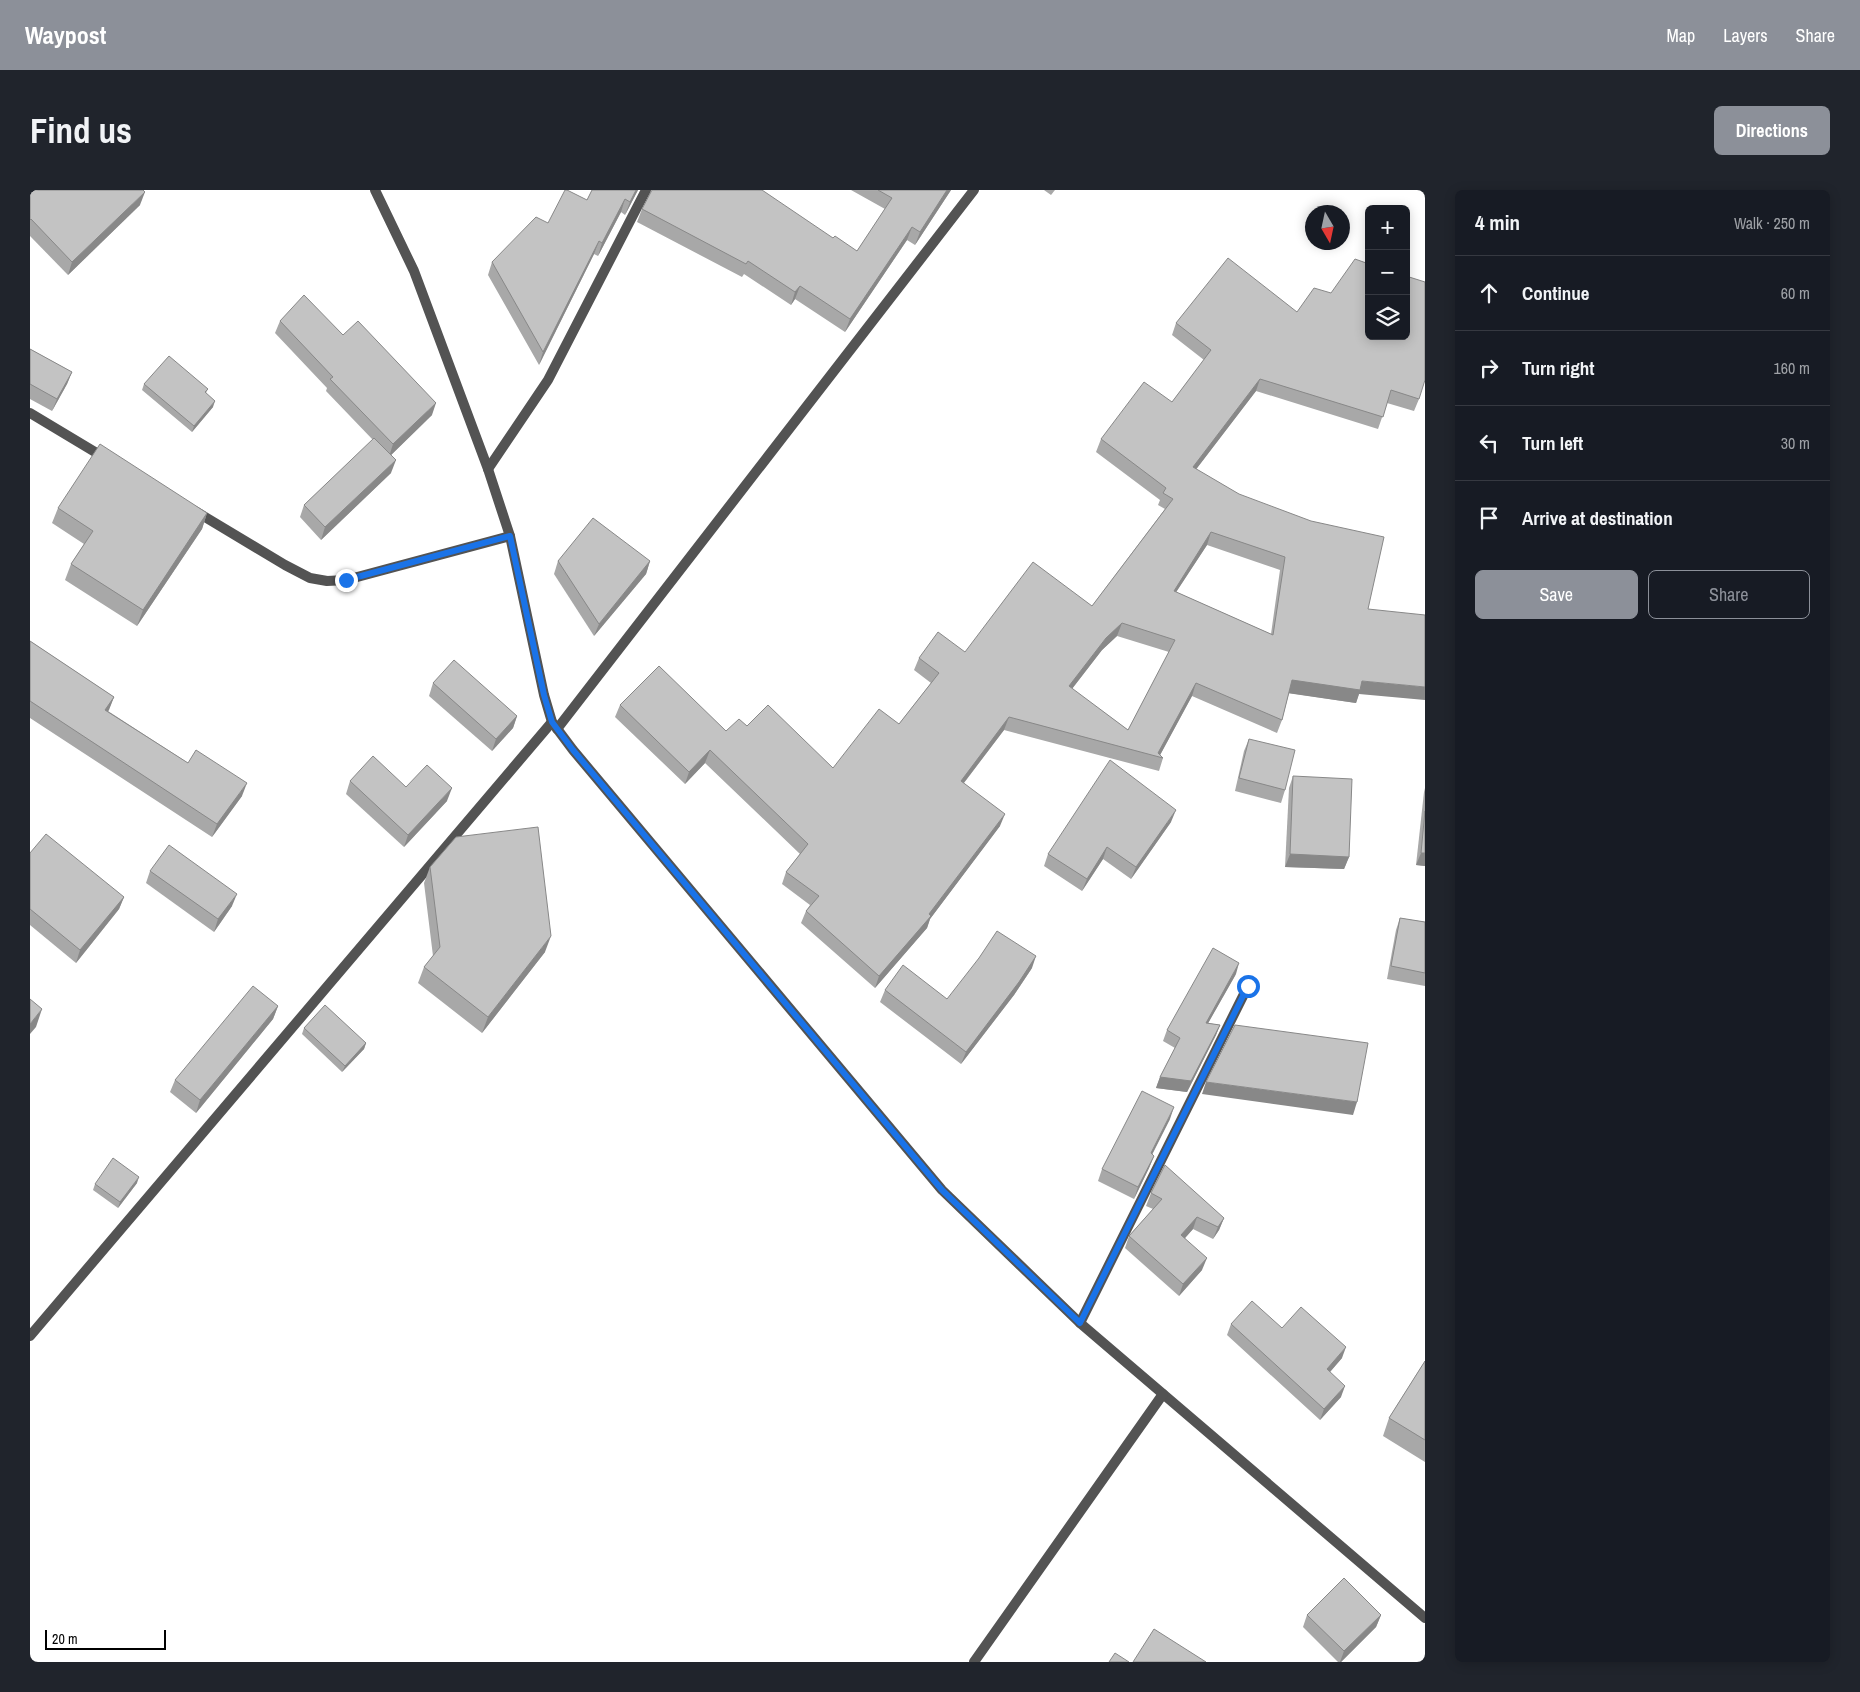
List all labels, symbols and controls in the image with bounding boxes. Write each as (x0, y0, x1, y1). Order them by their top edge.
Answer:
text: Waypost (25, 19, 106, 51)
text: Map (1667, 23, 1695, 48)
text: Layers (1723, 23, 1768, 48)
text: Share (1796, 23, 1835, 48)
button: Directions (1714, 106, 1830, 155)
text: Find us (30, 107, 132, 154)
north arrow (1305, 205, 1350, 250)
map controls (1365, 205, 1410, 340)
button: + (1365, 205, 1410, 250)
text: 4 min (1475, 208, 1520, 237)
text: Walk · 250 m (1734, 212, 1810, 234)
button: − (1365, 250, 1410, 295)
icon: ahead (1475, 279, 1503, 307)
text: Continue (1522, 280, 1590, 306)
text: 60 m (1781, 282, 1810, 304)
button: layers (1365, 295, 1410, 340)
icon: right (1475, 354, 1503, 382)
text: Turn right (1522, 355, 1594, 381)
text: 160 m (1774, 357, 1810, 379)
icon: left (1475, 429, 1503, 457)
text: Turn left (1522, 430, 1583, 456)
text: 30 m (1781, 432, 1810, 454)
icon: arrive (1475, 504, 1503, 532)
text: Arrive at destination (1522, 505, 1673, 531)
route end (335, 569, 358, 592)
button: Save (1475, 570, 1638, 619)
button: Share (1648, 570, 1810, 619)
route start (1237, 975, 1260, 998)
scale bar (45, 1627, 166, 1650)
text: 20 m (52, 1630, 78, 1648)

